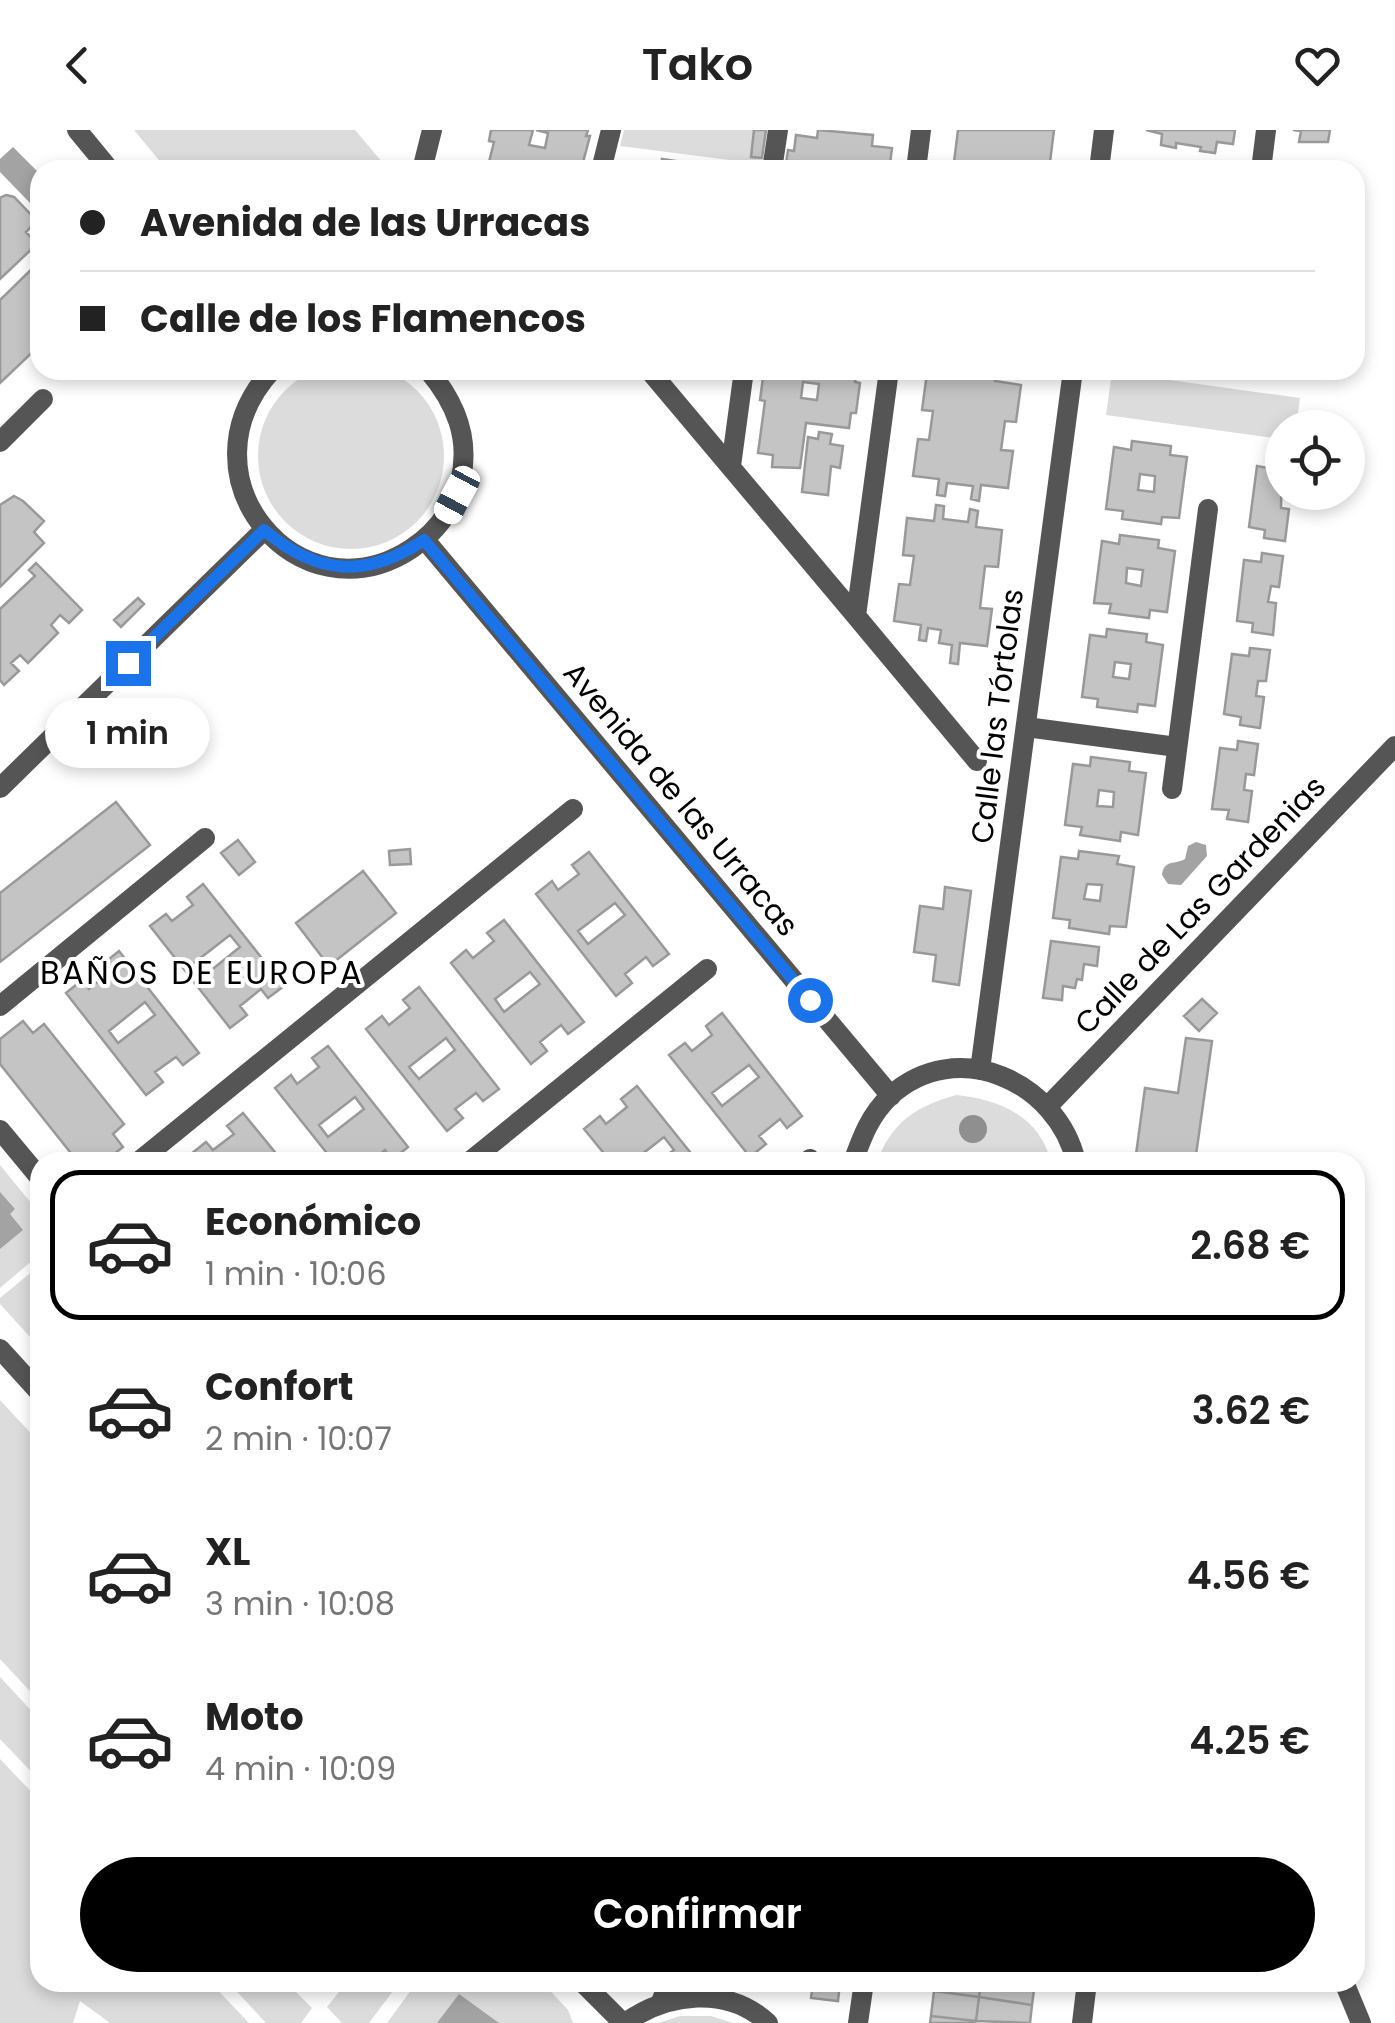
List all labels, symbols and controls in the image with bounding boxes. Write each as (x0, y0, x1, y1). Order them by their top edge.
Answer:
text: Tako (642, 33, 753, 96)
icon: back (50, 38, 105, 93)
icon: heart (1290, 38, 1345, 93)
text: Avenida de las Urracas (140, 196, 590, 249)
text: Calle de los Flamencos (140, 292, 586, 345)
map controls (1265, 410, 1365, 510)
button: locate (1265, 410, 1365, 510)
car (430, 461, 484, 529)
street label: Calle las Tórtolas (960, 586, 1034, 846)
route end (106, 641, 151, 686)
street label: Avenida de las Urracas (553, 653, 809, 945)
callout: 1 min (46, 698, 210, 768)
text: 1 min (86, 710, 169, 755)
street label: Calle de Las Gardenias (1065, 766, 1335, 1044)
district label: BAÑOS DE EUROPA (40, 950, 364, 995)
route start (788, 978, 833, 1023)
text: Económico (205, 1195, 421, 1248)
icon: car (85, 1200, 175, 1290)
text: 2.68 € (1190, 1219, 1310, 1272)
text: 1 min · 10:06 (205, 1251, 387, 1296)
text: Confort (205, 1360, 353, 1413)
icon: car (85, 1365, 175, 1455)
text: 3.62 € (1192, 1384, 1310, 1437)
text: 2 min · 10:07 (205, 1416, 392, 1461)
text: XL (205, 1525, 250, 1578)
icon: car (85, 1530, 175, 1620)
text: 4.56 € (1187, 1549, 1310, 1602)
text: 3 min · 10:08 (205, 1581, 395, 1626)
text: Moto (205, 1690, 304, 1743)
icon: car (85, 1695, 175, 1785)
text: 4.25 € (1189, 1714, 1310, 1767)
text: 4 min · 10:09 (205, 1746, 396, 1791)
button: Confirmar (80, 1857, 1315, 1972)

